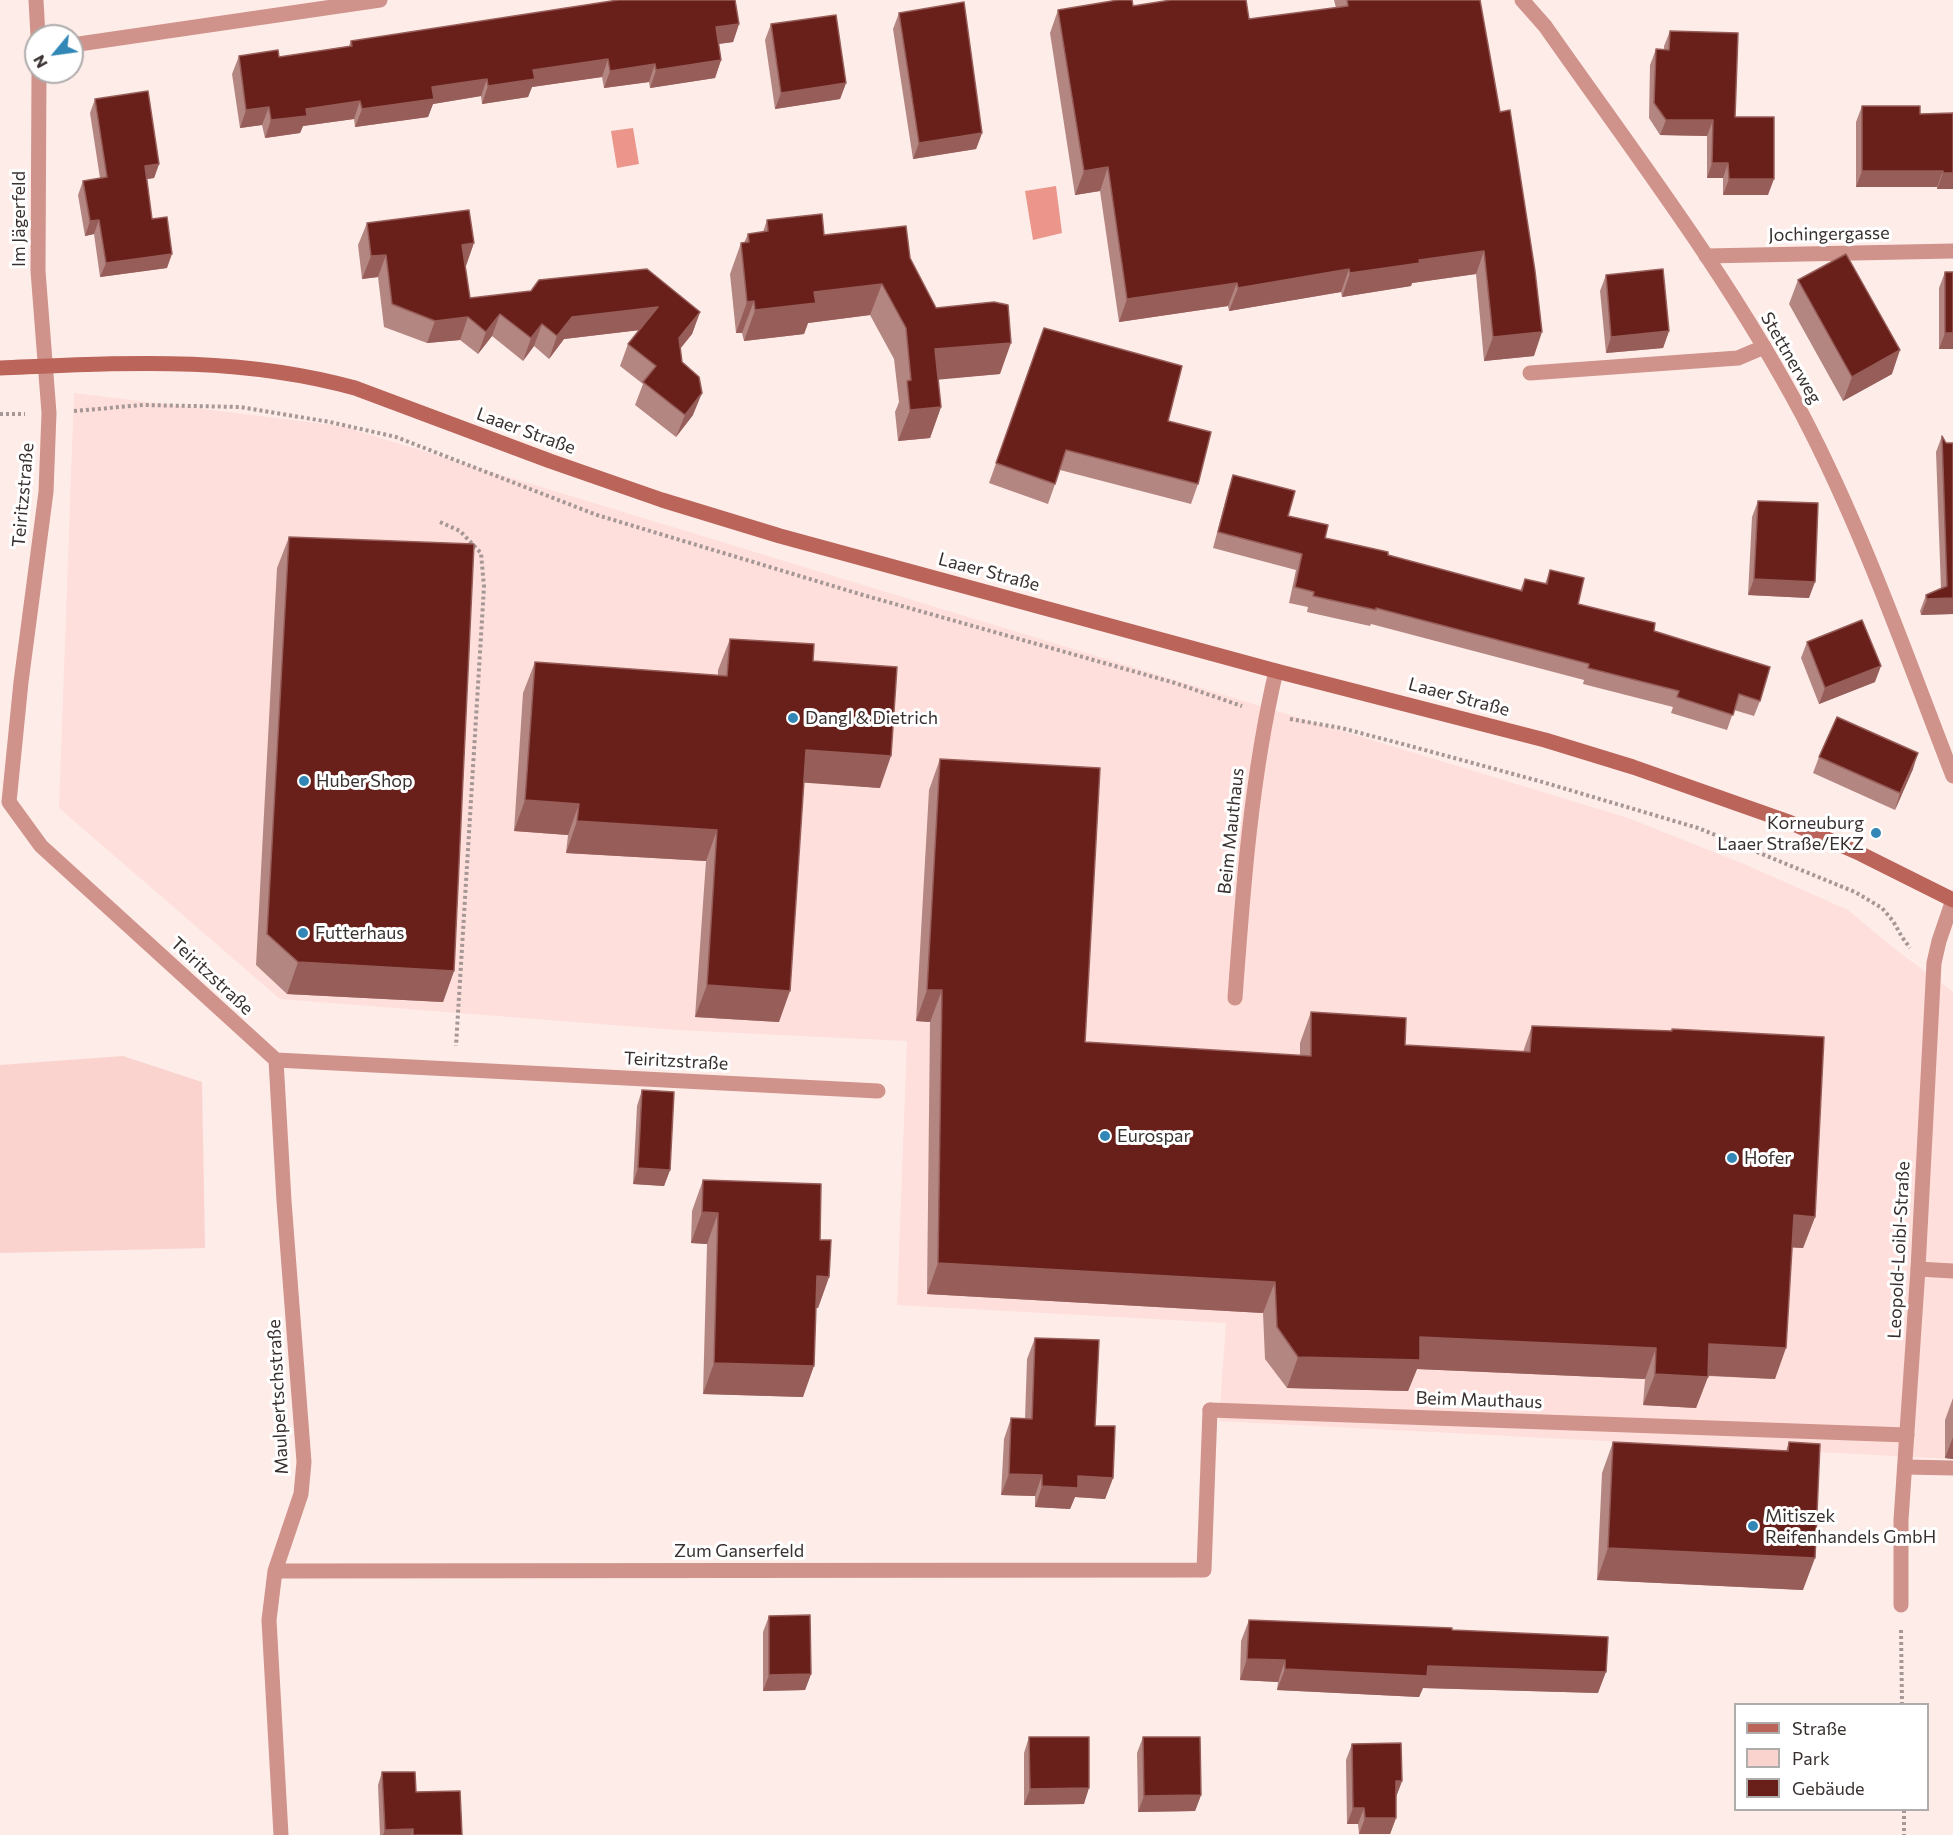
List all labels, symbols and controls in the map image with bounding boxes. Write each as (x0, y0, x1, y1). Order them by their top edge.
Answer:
north arrow (24, 24, 84, 84)
text: N (28, 52, 51, 72)
street label: Im Jägerfeld (8, 171, 30, 267)
street label: Jochingergasse (1768, 222, 1890, 246)
street label: Stettnerweg (1756, 308, 1826, 408)
street label: Laaer Straße (474, 403, 578, 459)
street label: Teiritzstraße (8, 442, 38, 548)
street label: Laaer Straße (936, 548, 1042, 596)
street label: Laaer Straße (1406, 673, 1512, 721)
place label: Dangl & Dietrich (805, 707, 938, 729)
marker: Dangl & Dietrich (786, 711, 800, 725)
street label: Beim Mauthaus (1214, 767, 1248, 895)
place label: Huber Shop (316, 770, 413, 792)
marker: Huber Shop (297, 774, 311, 788)
place label: Korneuburg Laaer Straße/EKZ (1717, 812, 1864, 854)
marker: Korneuburg Laaer Straße/EKZ (1869, 826, 1883, 840)
place label: Futterhaus (315, 922, 404, 944)
marker: Futterhaus (296, 926, 310, 940)
street label: Teiritzstraße (166, 932, 258, 1020)
street label: Teiritzstraße (623, 1047, 729, 1075)
place label: Eurospar (1117, 1125, 1191, 1147)
marker: Eurospar (1098, 1129, 1112, 1143)
place label: Hofer (1744, 1147, 1791, 1169)
marker: Hofer (1725, 1151, 1739, 1165)
street label: Leopold-Loibl-Straße (1884, 1161, 1914, 1339)
street label: Maulpertschstraße (263, 1319, 293, 1475)
street label: Beim Mauthaus (1415, 1387, 1543, 1413)
place label: Mitiszek Reifenhandels GmbH (1765, 1505, 1936, 1547)
marker: Mitiszek Reifenhandels GmbH (1746, 1519, 1760, 1533)
street label: Zum Ganserfeld (674, 1540, 804, 1562)
legend (1734, 1703, 1929, 1811)
text: Straße (1792, 1717, 1847, 1739)
text: Park (1792, 1747, 1830, 1769)
text: Gebäude (1792, 1777, 1865, 1799)

